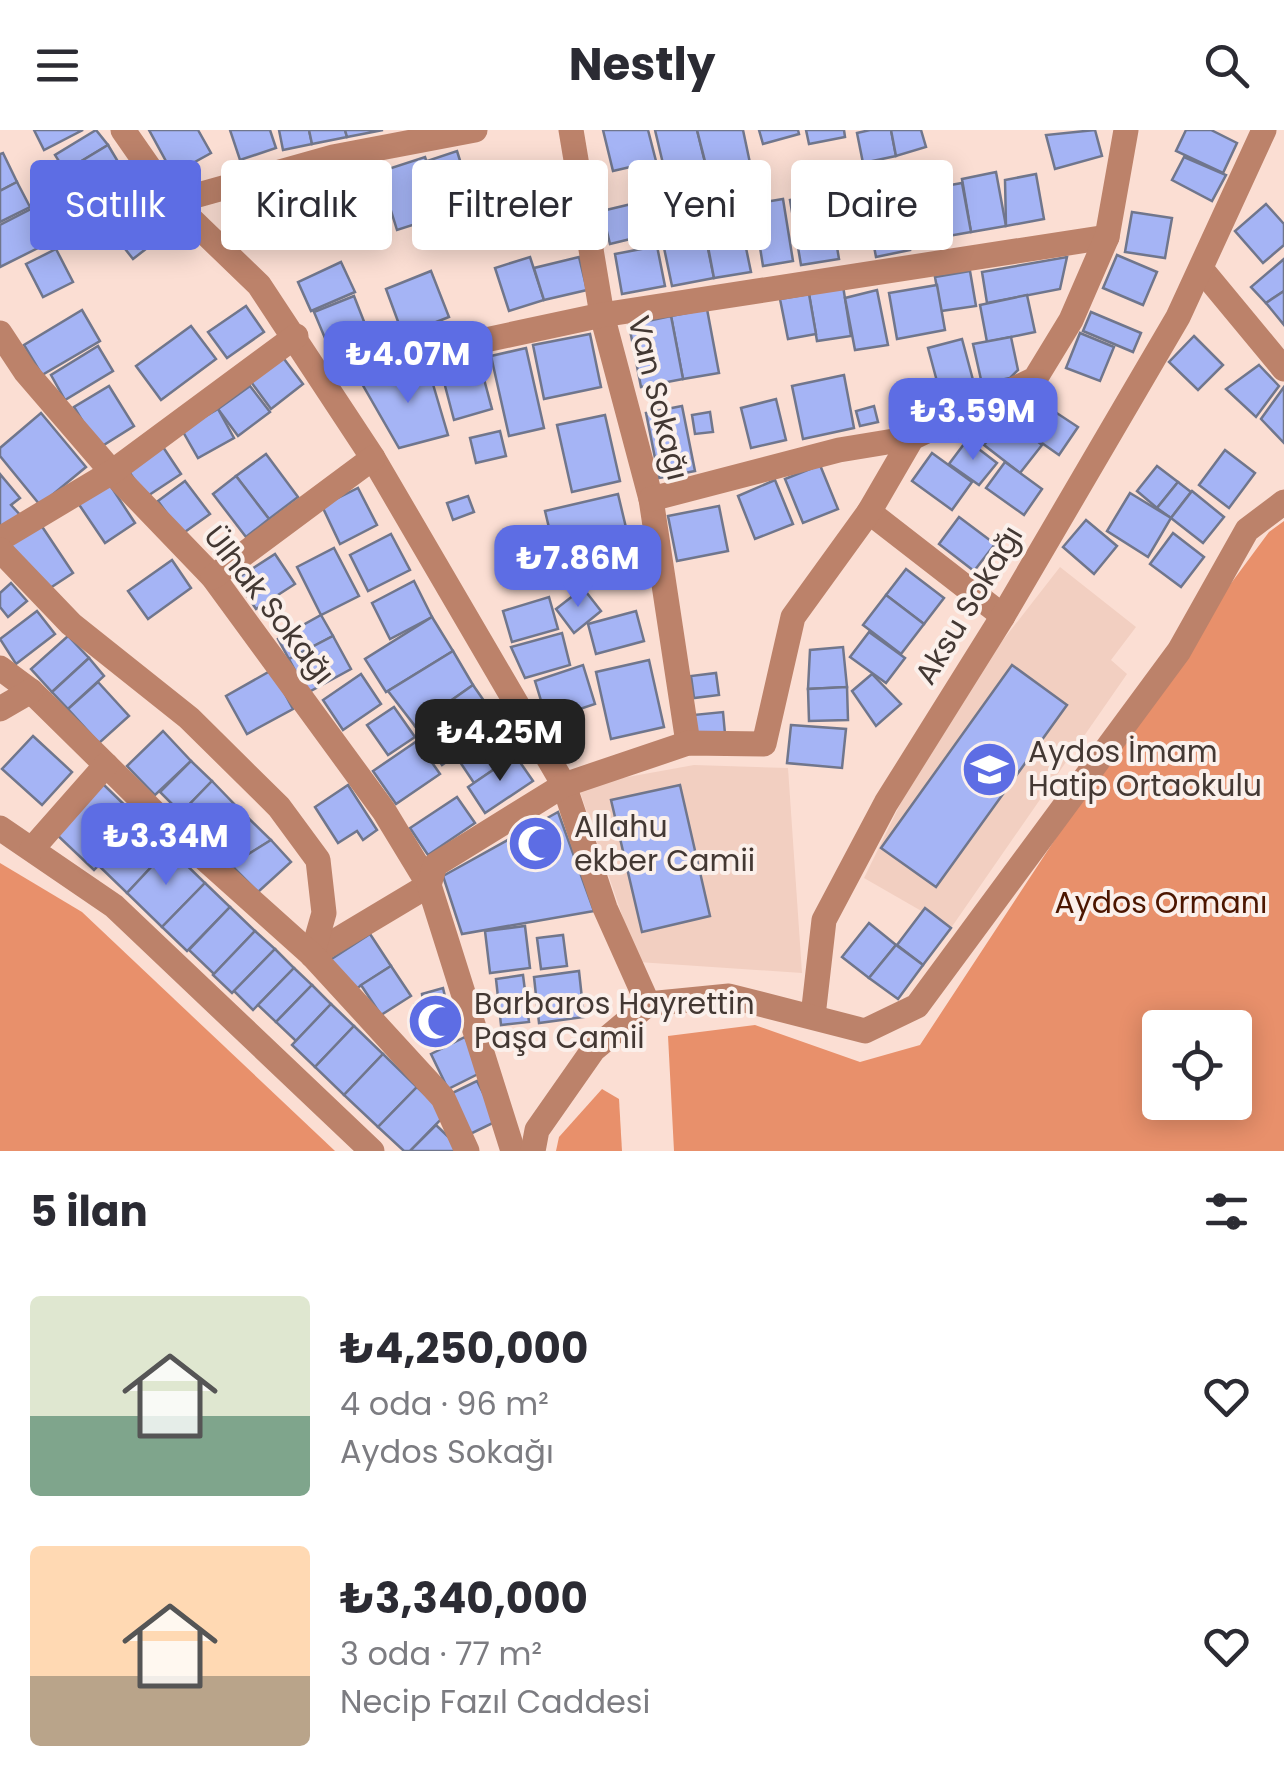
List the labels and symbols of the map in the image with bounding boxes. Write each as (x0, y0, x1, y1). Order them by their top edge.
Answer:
street label: Van Sokağı (617, 311, 700, 485)
pin: ₺4.07M (327, 321, 489, 406)
pin: ₺3.59M (892, 378, 1054, 463)
street label: Ülhak Sokağı (194, 516, 345, 693)
street label: Aksu Sokağı (904, 517, 1033, 692)
pin: ₺7.86M (497, 525, 659, 610)
pin: ₺4.25M (419, 699, 581, 784)
place label: Aydos İmam Hatip Ortaokulu (1028, 730, 1262, 807)
school or university icon: Aydos İmam Hatip Ortaokulu (959, 739, 1019, 799)
pin: ₺3.34M (85, 803, 247, 888)
place label: Allahu ekber Camii (574, 805, 755, 882)
mosque icon: Allahu ekber Camii (505, 814, 565, 874)
park label: Aydos Ormanı (1055, 881, 1267, 924)
place label: Barbaros Hayrettin Paşa Camiİ (474, 982, 755, 1059)
mosque icon: Barbaros Hayrettin Paşa Camiİ (405, 991, 465, 1051)

